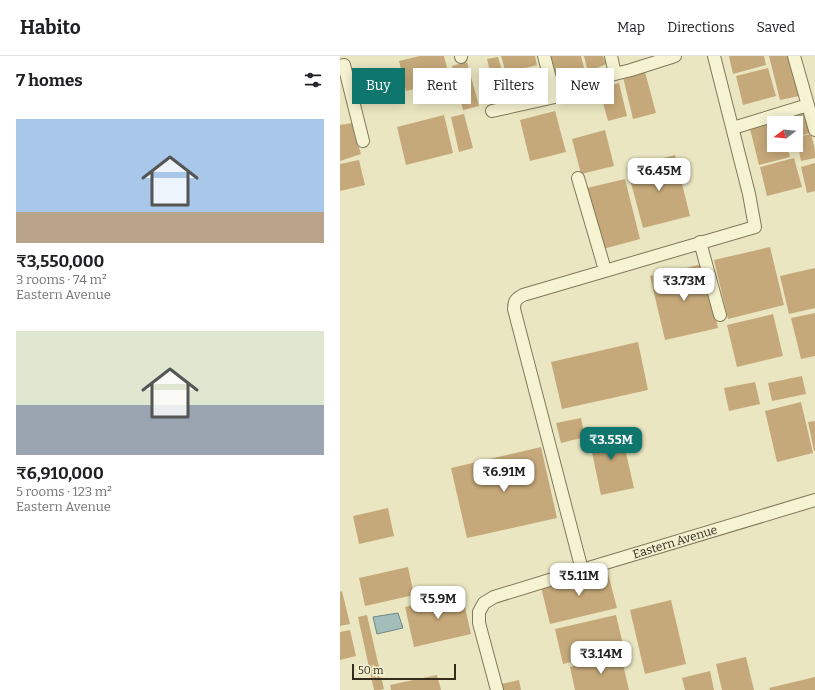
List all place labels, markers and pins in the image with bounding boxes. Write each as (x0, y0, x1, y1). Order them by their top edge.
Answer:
pin: ₹6.45M (626, 158, 692, 192)
pin: ₹3.73M (651, 268, 717, 302)
pin: ₹3.55M (578, 427, 644, 461)
pin: ₹6.91M (471, 459, 537, 493)
pin: ₹5.11M (546, 563, 612, 597)
pin: ₹5.9M (410, 586, 466, 620)
pin: ₹3.14M (568, 641, 634, 675)

